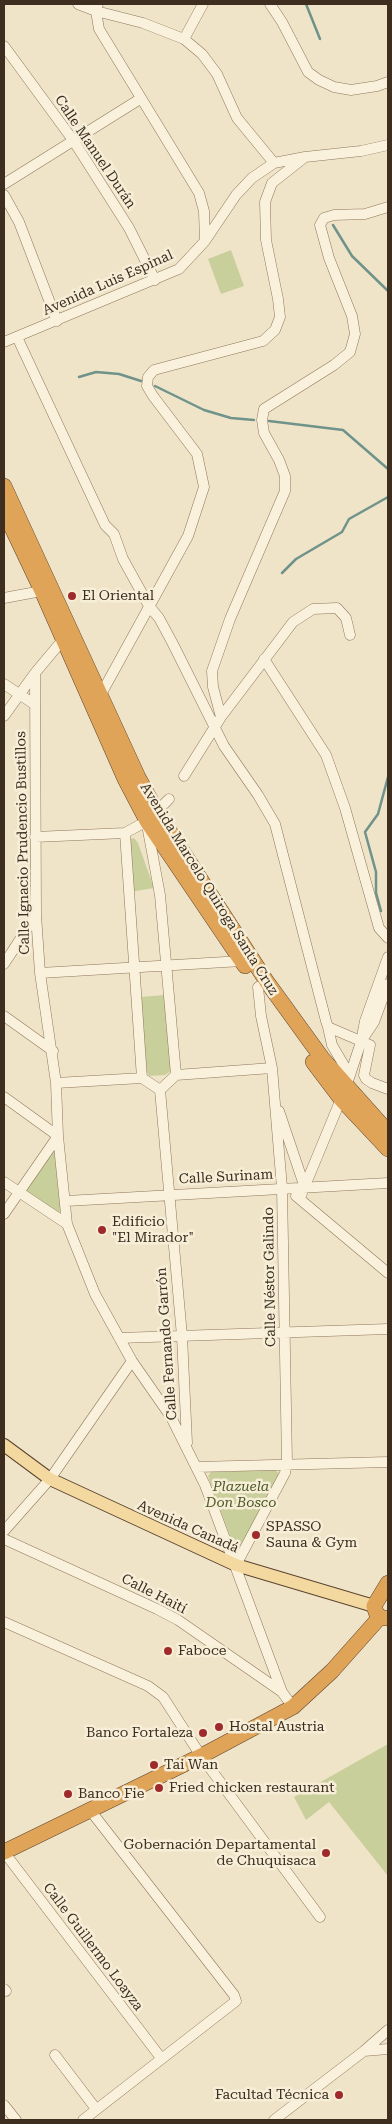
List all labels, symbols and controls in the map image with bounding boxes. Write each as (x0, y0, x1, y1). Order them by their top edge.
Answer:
street label: Calle Manuel Durán (51, 92, 139, 212)
street label: Avenida Luis Espinal (40, 247, 176, 319)
place label: El Oriental (82, 588, 154, 604)
marker: El Oriental (66, 590, 78, 602)
street label: Calle Ignacio Prudencio Bustillos (13, 731, 33, 955)
street label: Avenida Marcelo Quiroga Santa Cruz (136, 780, 282, 998)
street label: Calle Surinam (178, 1166, 274, 1188)
street label: Calle Néstor Galindo (260, 1207, 280, 1347)
place label: Edificio "El Mirador" (112, 1214, 194, 1246)
marker: Edificio "El Mirador" (96, 1224, 108, 1236)
street label: Calle Fernando Garrón (153, 1267, 181, 1421)
park label: Plazuela Don Bosco (206, 1479, 276, 1511)
street label: Avenida Canadá (135, 1497, 241, 1557)
place label: SPASSO Sauna & Gym (266, 1519, 357, 1551)
marker: SPASSO Sauna & Gym (250, 1529, 262, 1541)
street label: Calle Haití (119, 1570, 189, 1618)
place label: Faboce (178, 1643, 226, 1659)
marker: Faboce (162, 1645, 174, 1657)
place label: Hostal Austria (229, 1719, 324, 1735)
marker: Hostal Austria (213, 1721, 225, 1733)
place label: Banco Fortaleza (86, 1725, 193, 1741)
marker: Banco Fortaleza (197, 1727, 209, 1739)
place label: Tai Wan (164, 1757, 218, 1773)
marker: Tai Wan (148, 1759, 160, 1771)
place label: Fried chicken restaurant (169, 1780, 334, 1796)
marker: Fried chicken restaurant (153, 1782, 165, 1794)
place label: Banco Fie (78, 1786, 144, 1802)
marker: Banco Fie (62, 1788, 74, 1800)
place label: Gobernación Departamental de Chuquisaca (123, 1837, 316, 1870)
marker: Gobernación Departamental de Chuquisaca (320, 1847, 332, 1859)
street label: Calle Guillermo Loayza (39, 1880, 147, 2014)
place label: Facultad Técnica (215, 2087, 329, 2103)
marker: Facultad Técnica (333, 2089, 345, 2101)

